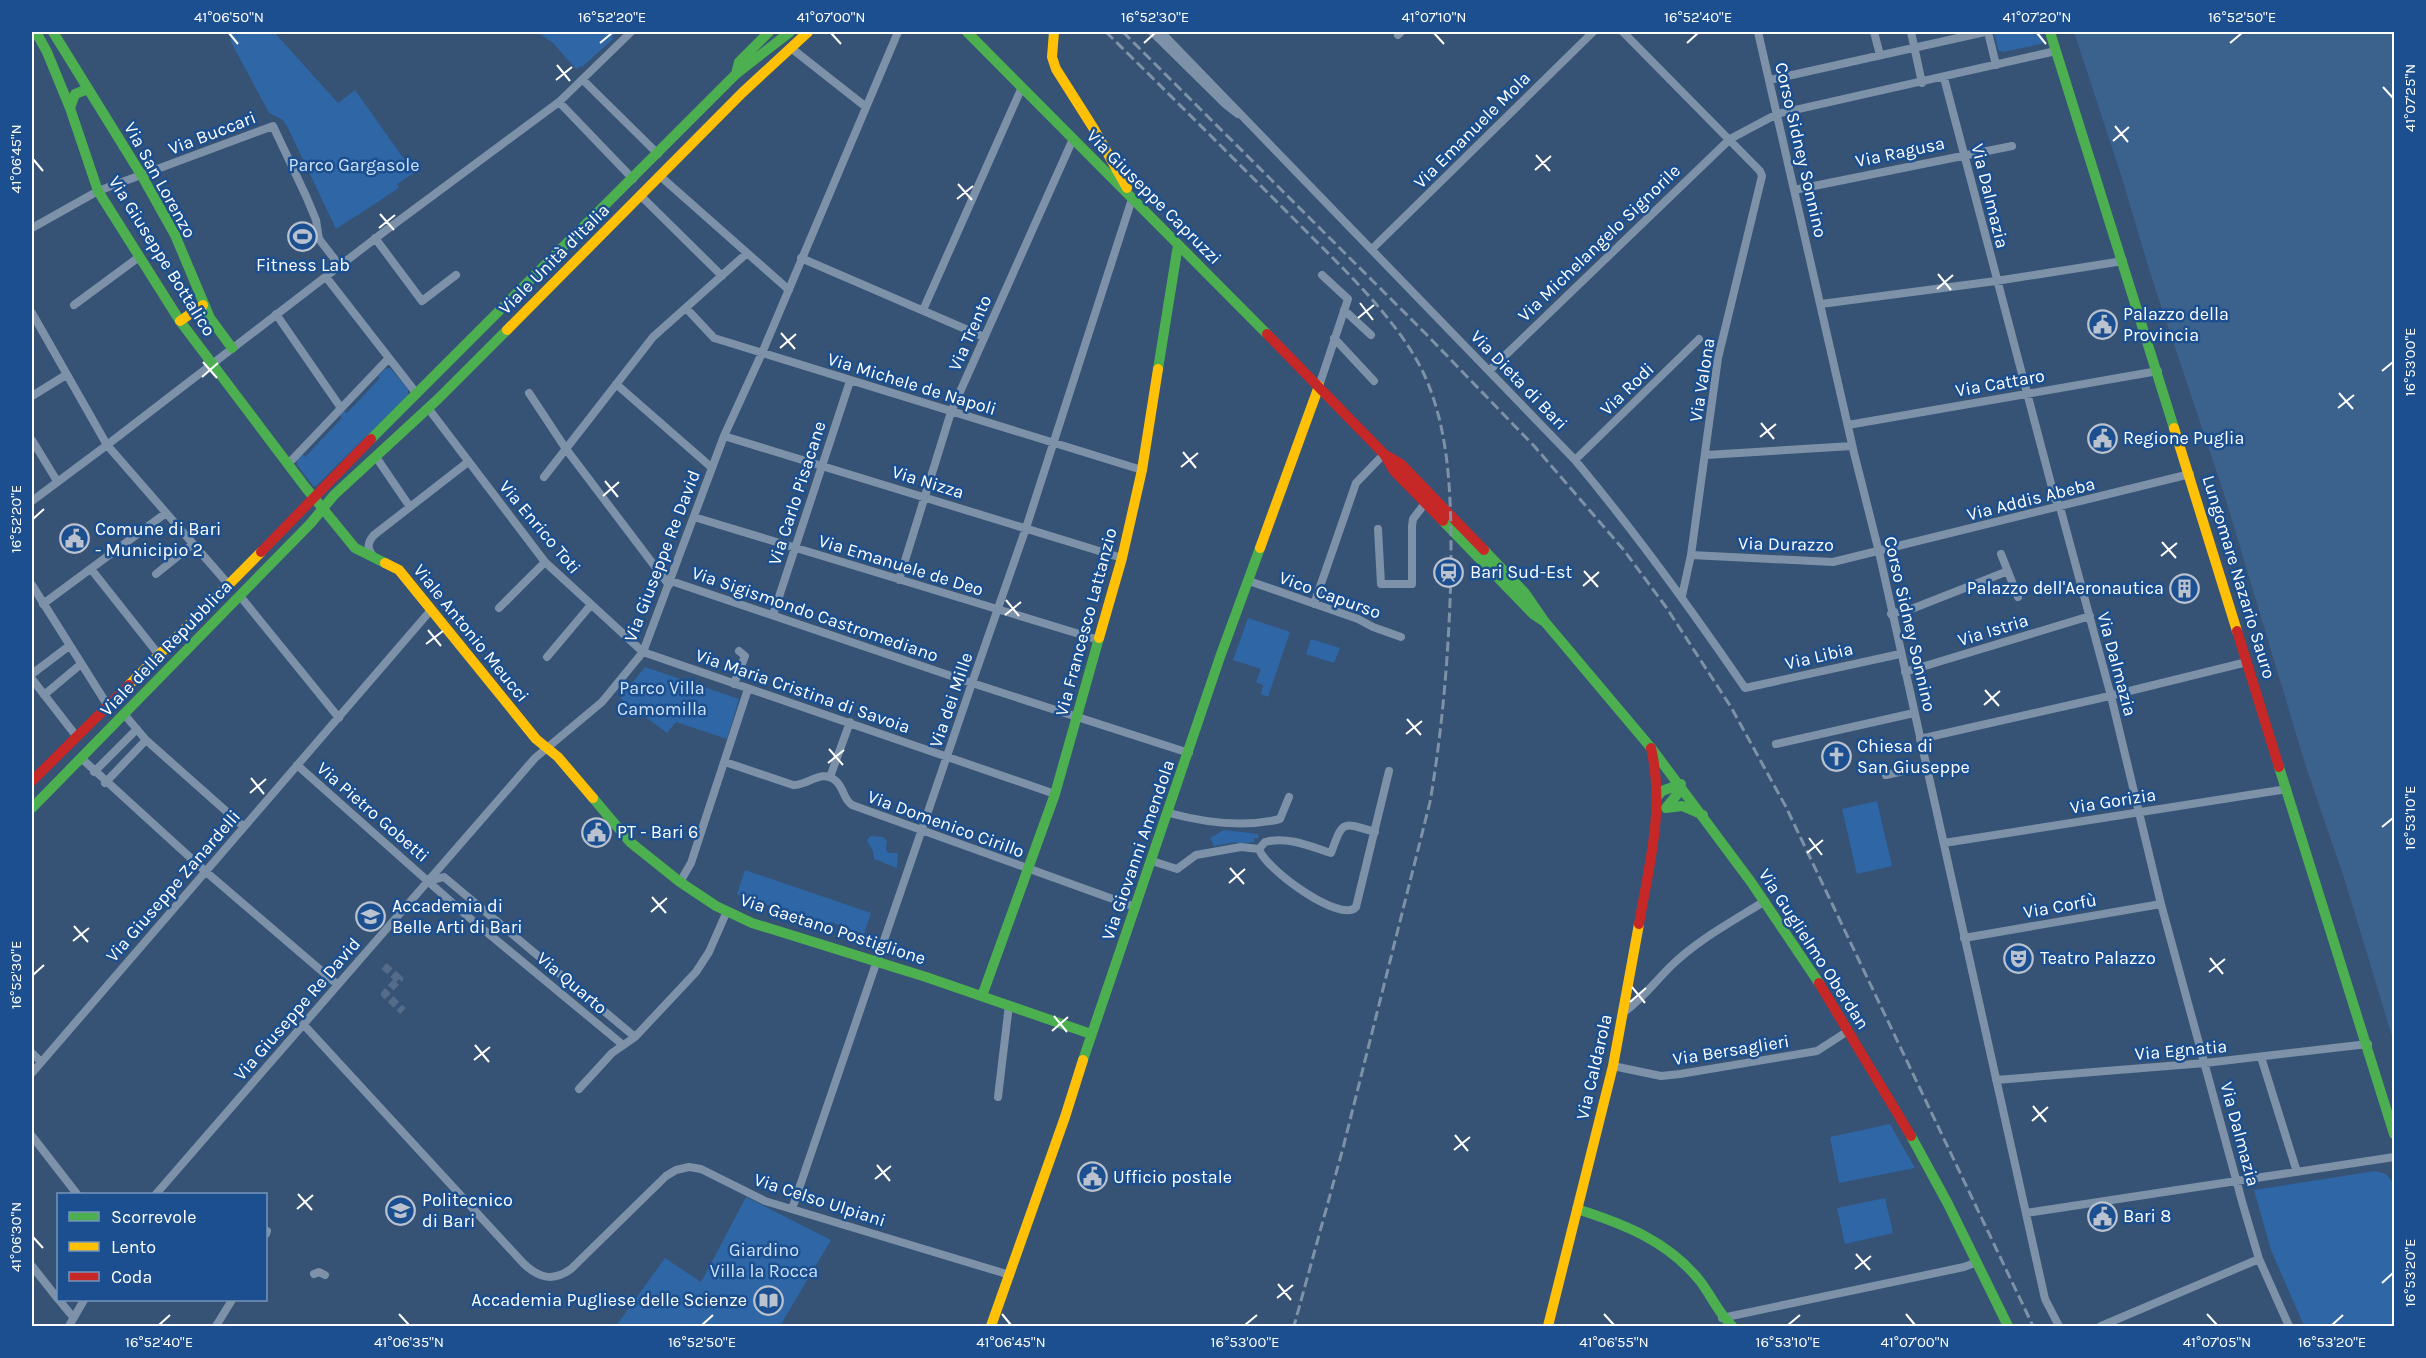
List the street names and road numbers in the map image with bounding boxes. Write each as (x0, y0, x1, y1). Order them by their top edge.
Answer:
street label: Corso Sidney Sonnino (1770, 60, 1832, 240)
street label: Via Emanuele Mola (1409, 67, 1535, 193)
street label: Via Buccari (165, 106, 259, 160)
street label: Via San Lorenzo (119, 118, 201, 242)
street label: Via Giuseppe Capruzzi (1082, 125, 1226, 269)
street label: Via Ragusa (1853, 132, 1947, 172)
street label: Via Dalmazia (1966, 141, 2014, 251)
street label: Via Michelangelo Signorile (1513, 160, 1685, 326)
street label: Via Giuseppe Bottalico (104, 172, 220, 340)
street label: Viale Unità d'Italia (494, 199, 614, 319)
street label: Via Trento (944, 292, 996, 374)
street label: Via Dieta di Bari (1466, 325, 1572, 435)
street label: Via Valona (1685, 336, 1719, 424)
street label: Via Michele de Napoli (825, 348, 999, 420)
street label: Via Rodi (1595, 358, 1659, 420)
street label: Via Cattaro (1954, 364, 2046, 402)
street label: Via Carlo Pisacane (763, 418, 831, 568)
street label: Via Nizza (889, 461, 967, 503)
street label: Via Giuseppe Re David (619, 467, 705, 645)
street label: Via Addis Abeba (1965, 472, 2097, 526)
street label: Lungomare Nazario Sauro (2198, 473, 2280, 681)
street label: Via Enrico Toti (494, 476, 586, 578)
street label: Via Francesco Lattanzio (1050, 525, 1122, 719)
street label: Via Emanuele de Deo (816, 529, 986, 601)
street label: Via Durazzo (1738, 532, 1834, 556)
street label: Corso Sidney Sonnino (1879, 534, 1941, 714)
street label: Viale Antonio Meucci (409, 559, 533, 707)
street label: Via Sigismondo Castromediano (689, 561, 941, 667)
street label: Vico Capurso (1276, 566, 1384, 624)
street label: Viale della Repubblica (95, 575, 237, 721)
street label: Via Istria (1955, 609, 2031, 651)
street label: Via Dalmazia (2093, 609, 2141, 719)
street label: Via Libia (1783, 637, 1855, 675)
street label: Via Maria Cristina di Savoia (693, 644, 913, 738)
street label: Via dei Mille (924, 650, 978, 750)
street label: Via Pietro Gobetti (312, 757, 434, 867)
street label: Via Giovanni Amendola (1097, 757, 1179, 943)
street label: Via Gorizia (2068, 783, 2158, 819)
street label: Via Domenico Cirillo (865, 785, 1027, 863)
street label: Via Giuseppe Zanardelli (101, 806, 245, 966)
street label: Via Guglielmo Oberdan (1754, 864, 1874, 1034)
street label: Via Gaetano Postiglione (737, 889, 929, 969)
street label: Via Corfù (2022, 889, 2098, 923)
street label: Via Giuseppe Re David (229, 933, 365, 1085)
street label: Via Quarto (532, 947, 612, 1019)
street label: Via Caldarola (1571, 1012, 1617, 1122)
street label: Via Bersaglieri (1671, 1030, 1791, 1070)
street label: Via Egnatia (2134, 1035, 2228, 1065)
street label: Via Dalmazia (2216, 1079, 2264, 1189)
street label: Via Celso Ulpiani (751, 1168, 889, 1232)

